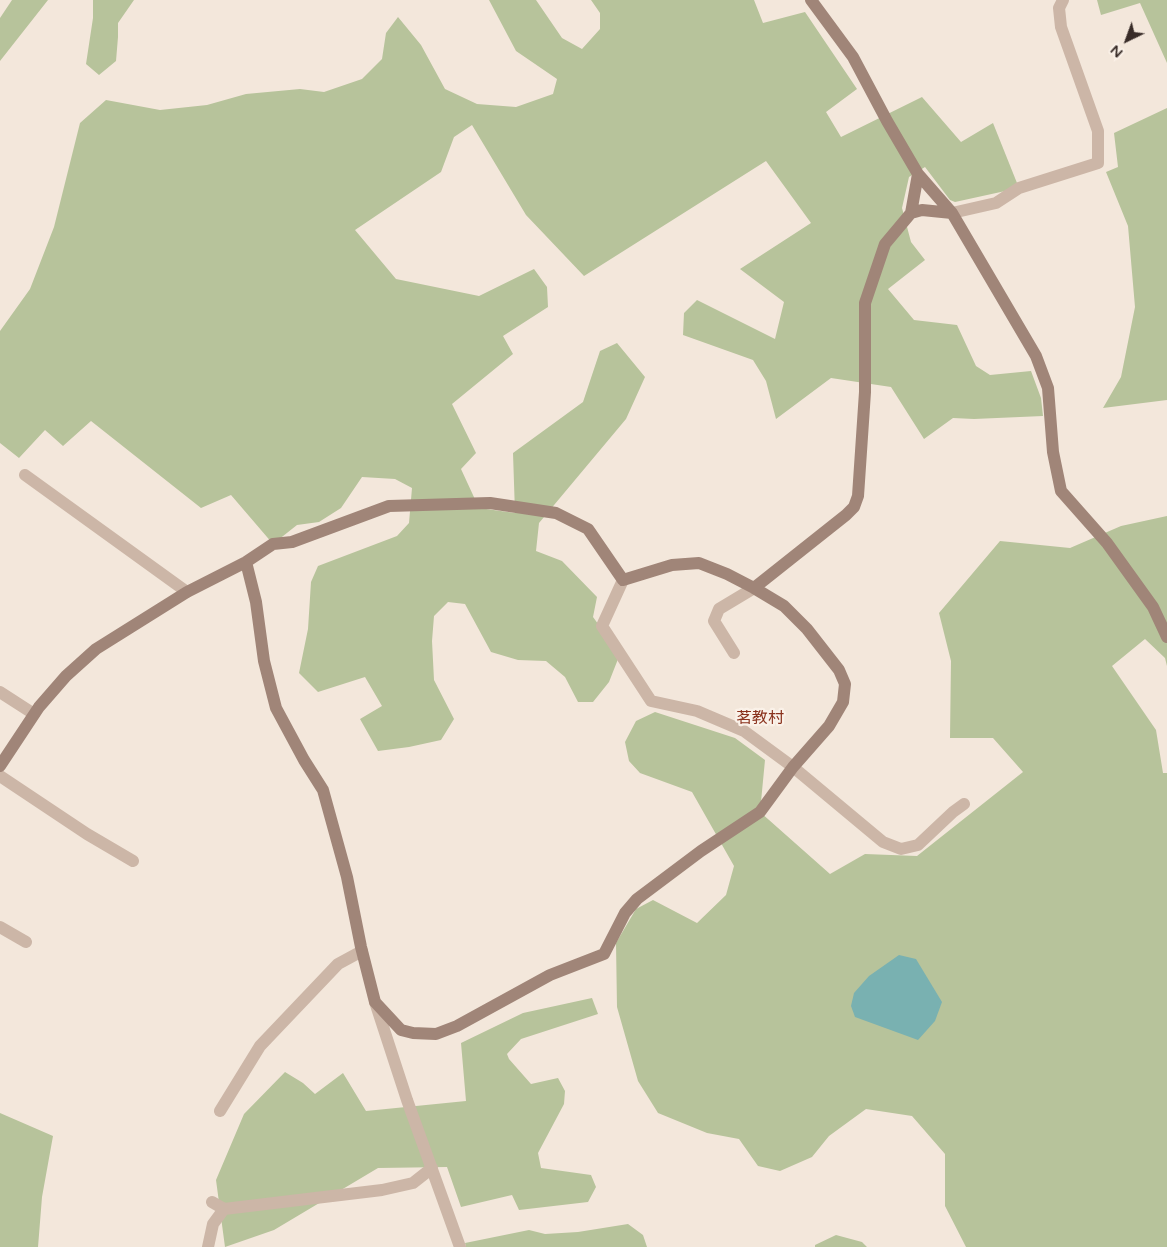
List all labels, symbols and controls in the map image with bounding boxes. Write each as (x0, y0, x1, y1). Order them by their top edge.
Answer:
north arrow (1102, 15, 1152, 65)
text: N (1107, 41, 1126, 62)
district label: 茗教村 (736, 709, 784, 729)

